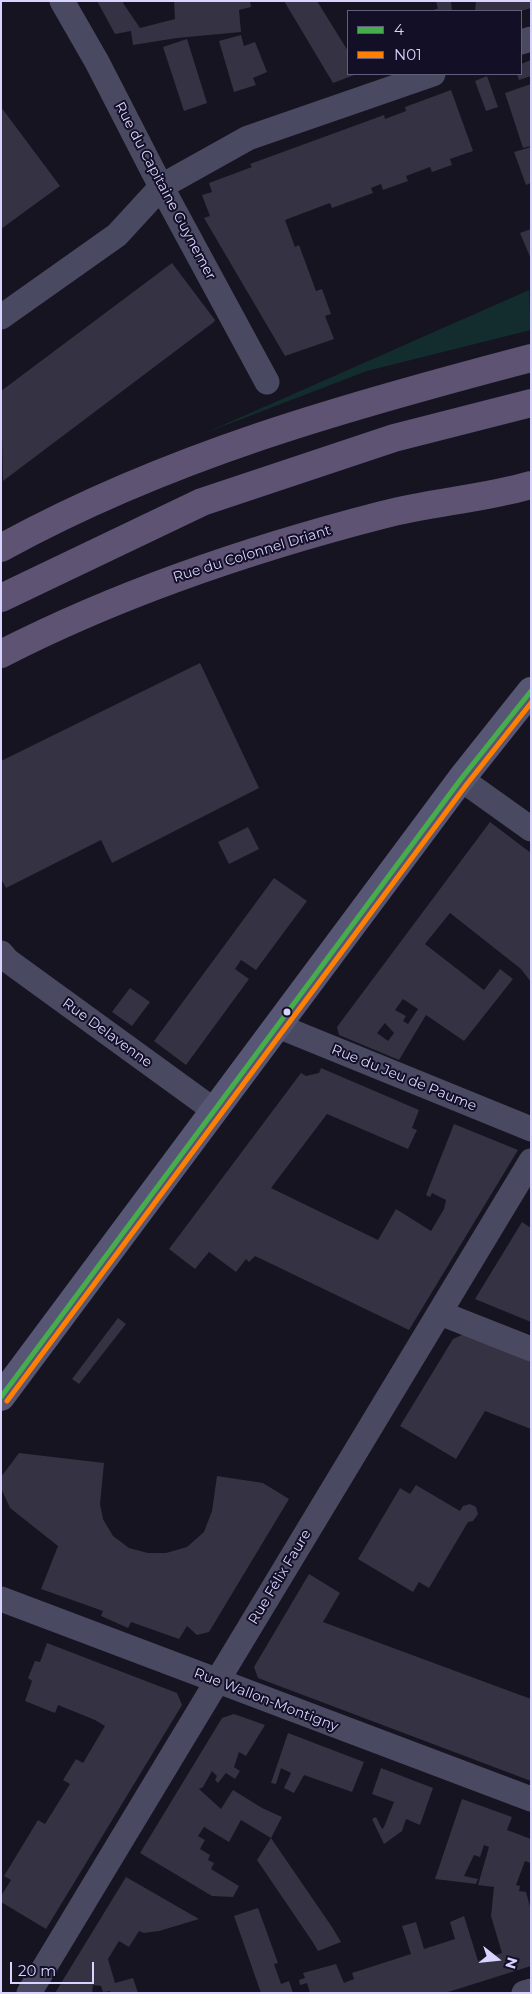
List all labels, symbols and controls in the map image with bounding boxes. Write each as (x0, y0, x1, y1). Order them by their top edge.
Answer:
legend (347, 10, 522, 75)
text: 4 (394, 20, 404, 39)
text: N01 (394, 45, 422, 64)
street label: Rue du Capitaine Guynemer (111, 99, 219, 283)
street label: Rue du Colonnel Driant (171, 522, 333, 586)
street label: Rue Delavenne (59, 995, 155, 1071)
unlabelled marker (282, 1007, 292, 1017)
street label: Rue du Jeu de Paume (329, 1041, 479, 1115)
street label: Rue Félix Faure (245, 1527, 315, 1627)
street label: Rue Wallon-Montigny (191, 1665, 341, 1735)
north arrow (472, 1934, 522, 1984)
scale bar (12, 1952, 96, 1984)
text: N (501, 1955, 522, 1971)
text: 20 m (18, 1961, 56, 1980)

